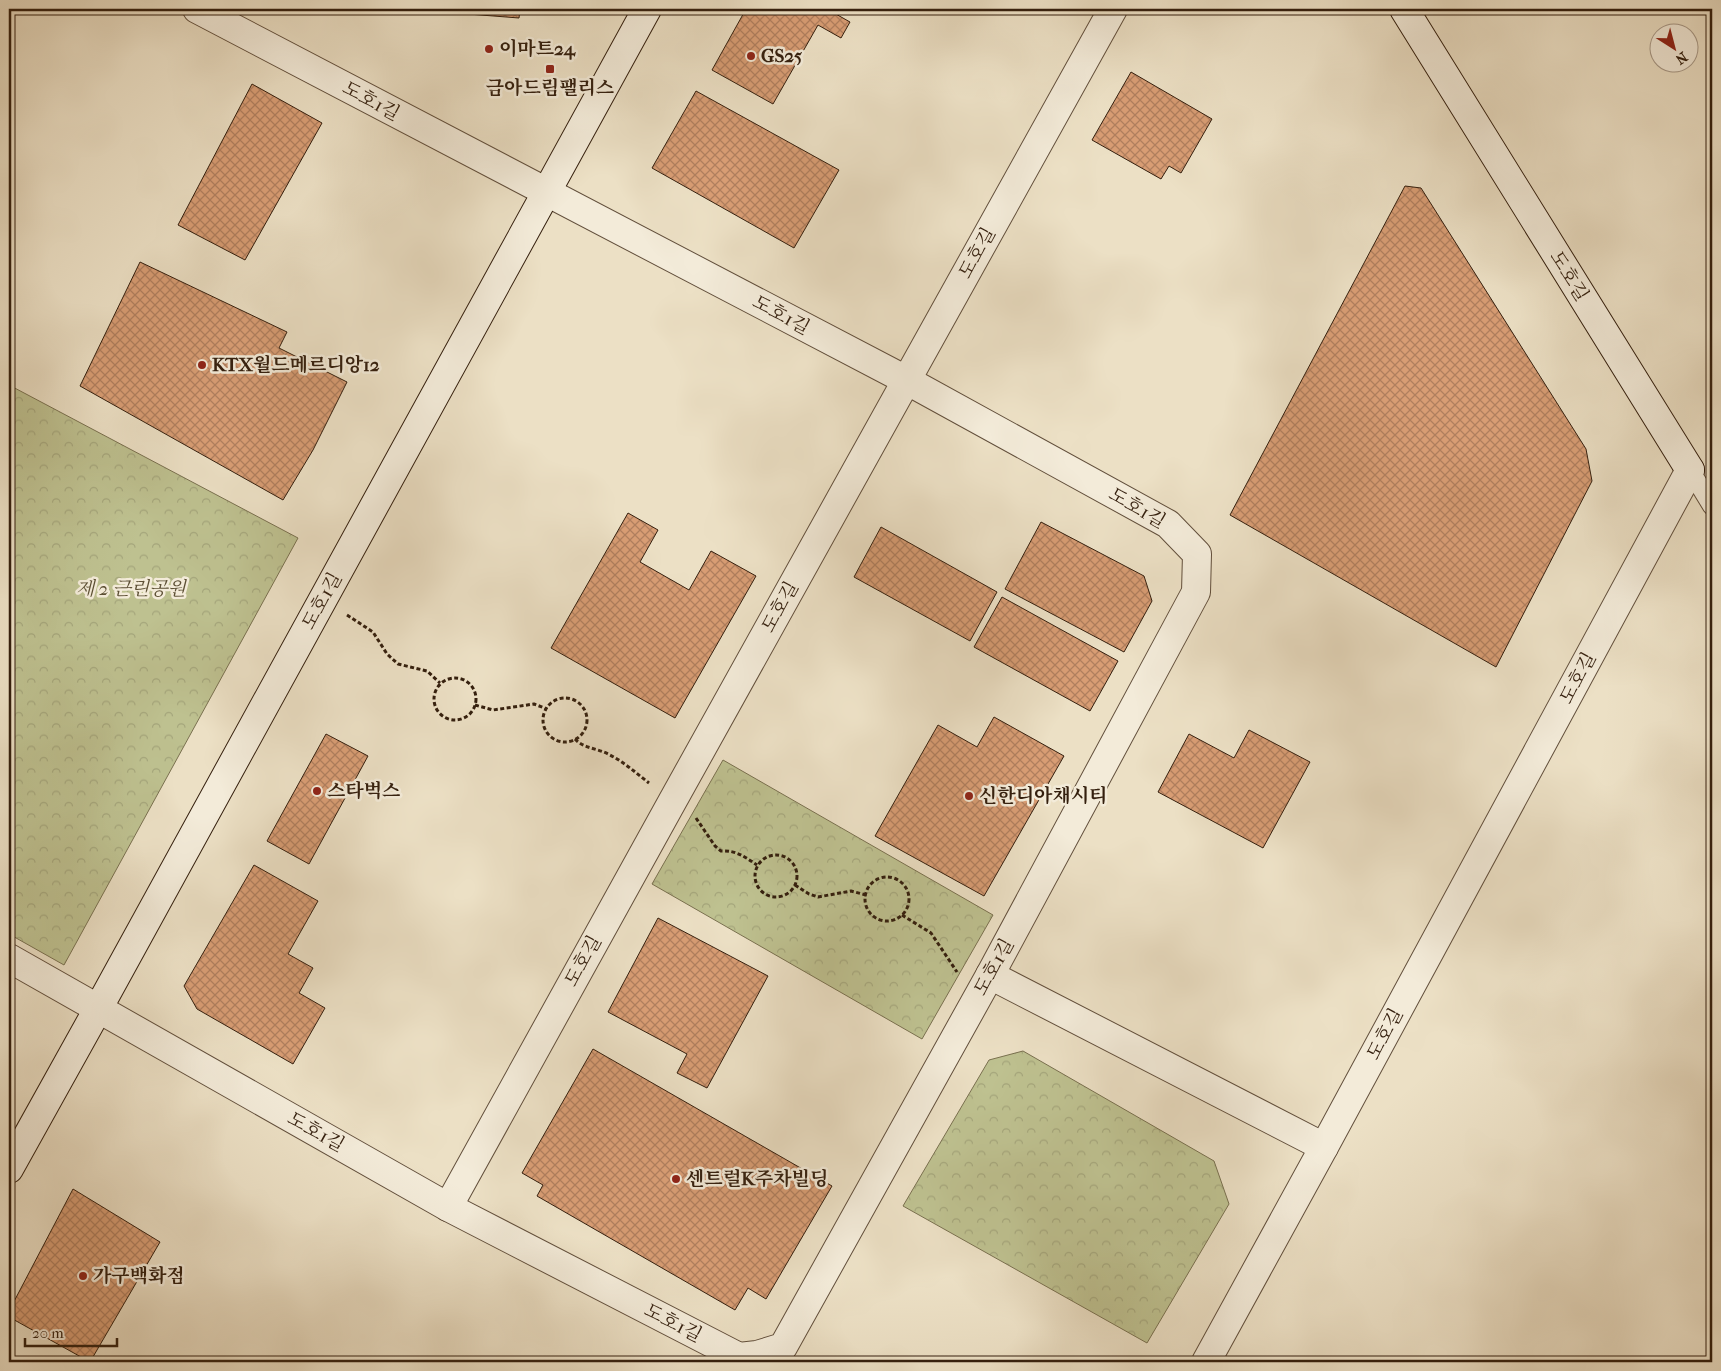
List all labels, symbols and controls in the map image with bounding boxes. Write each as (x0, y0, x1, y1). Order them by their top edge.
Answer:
north arrow (1648, 22, 1698, 72)
place label: 이마트24 (499, 38, 576, 60)
marker: 이마트24 (483, 43, 495, 55)
place label: GS25 (761, 45, 802, 67)
text: N (1672, 48, 1691, 68)
marker: GS25 (745, 50, 757, 62)
marker: 금아드림팰리스 (544, 63, 556, 75)
street label: 도호1길 (339, 77, 403, 125)
place label: 금아드림팰리스 (486, 77, 615, 99)
street label: 도호길 (954, 224, 1000, 282)
street label: 도호길 (1545, 247, 1593, 305)
street label: 도호1길 (749, 291, 813, 339)
place label: KTX월드메르디앙12 (212, 354, 380, 376)
marker: KTX월드메르디앙12 (196, 359, 208, 371)
street label: 도호1길 (1105, 483, 1169, 533)
street label: 도호1길 (297, 569, 347, 633)
park label: 제 2 근린공원 (76, 578, 188, 600)
street label: 도호길 (757, 578, 803, 636)
street label: 도호길 (1555, 649, 1601, 707)
place label: 스타벅스 (327, 780, 401, 802)
marker: 스타벅스 (311, 785, 323, 797)
place label: 신한디아채시티 (979, 785, 1107, 807)
marker: 신한디아채시티 (963, 790, 975, 802)
street label: 도호길 (560, 932, 606, 990)
street label: 도호1길 (969, 935, 1019, 999)
street label: 도호길 (1362, 1005, 1408, 1063)
street label: 도호1길 (284, 1107, 348, 1157)
place label: 센트럴K주차빌딩 (686, 1168, 828, 1190)
marker: 센트럴K주차빌딩 (670, 1173, 682, 1185)
place label: 가구백화점 (93, 1265, 185, 1287)
marker: 가구백화점 (77, 1270, 89, 1282)
street label: 도호1길 (640, 1299, 706, 1347)
scale bar (25, 1316, 118, 1348)
text: 20 m (32, 1324, 64, 1342)

